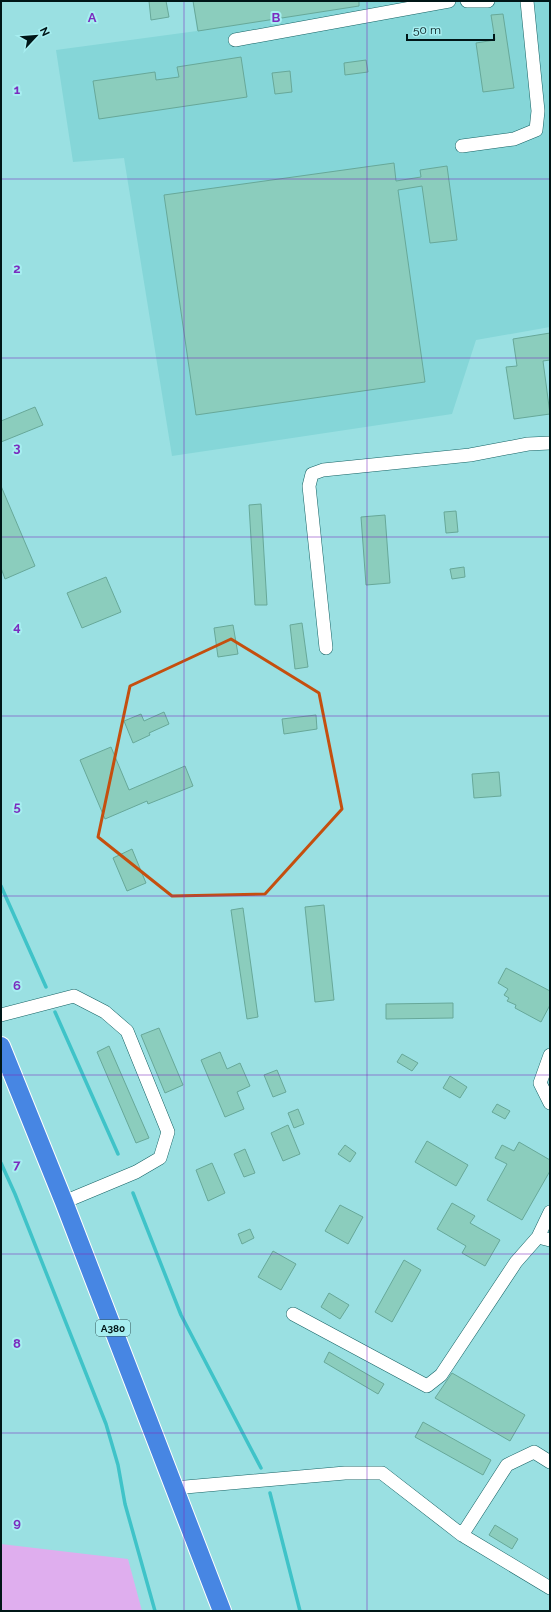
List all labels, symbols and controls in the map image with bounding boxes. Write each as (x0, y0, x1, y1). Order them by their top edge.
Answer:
text: A (88, 10, 97, 25)
text: B (272, 10, 281, 25)
north arrow (16, 16, 56, 56)
scale bar (407, 16, 494, 42)
text: 50 m (413, 23, 441, 37)
text: N (37, 25, 52, 38)
text: 1 (14, 82, 21, 97)
text: 2 (13, 261, 21, 276)
text: 3 (13, 440, 21, 455)
text: 4 (13, 619, 21, 634)
text: 5 (13, 799, 21, 814)
text: 6 (13, 978, 21, 993)
text: 7 (13, 1157, 21, 1172)
road number: A380 (96, 1320, 130, 1336)
text: 8 (13, 1336, 21, 1351)
text: 9 (13, 1515, 21, 1530)

